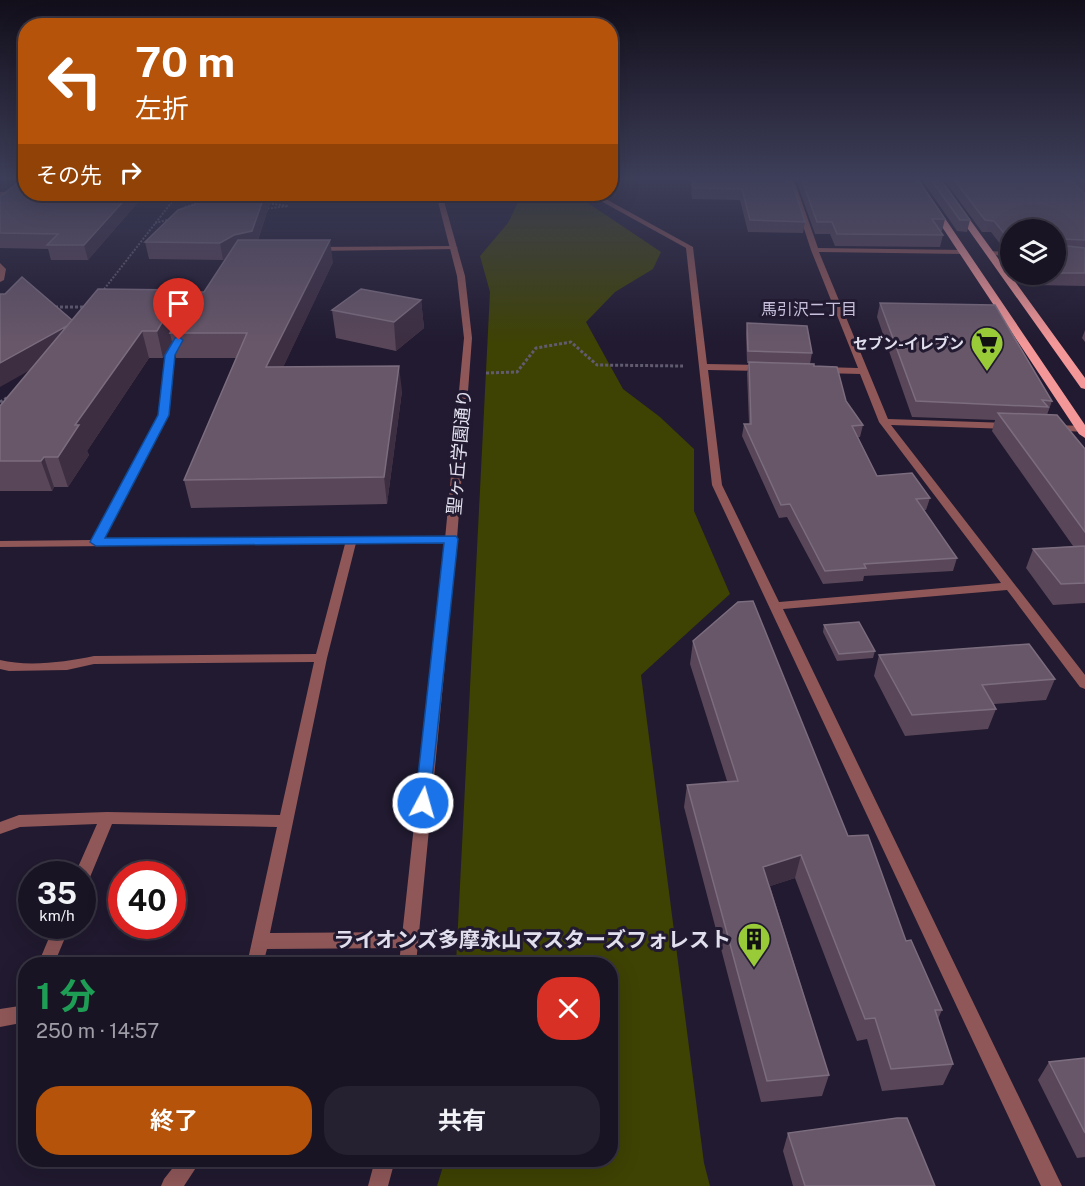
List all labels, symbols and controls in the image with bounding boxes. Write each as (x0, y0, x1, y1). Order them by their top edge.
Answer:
text: 70 m (135, 37, 235, 86)
icon: left (36, 42, 114, 120)
text: 左折 (135, 92, 189, 124)
icon: right (114, 156, 147, 189)
text: その先 (36, 162, 102, 188)
map controls (1000, 219, 1066, 285)
button: layers (1000, 219, 1066, 285)
pin (153, 278, 204, 340)
icon: arrive (162, 287, 195, 320)
district label: 馬引沢二丁目 (761, 300, 857, 319)
supermarket icon: セブン-イレブン (969, 325, 1005, 372)
place label: セブン-イレブン (853, 335, 964, 352)
street label: 聖ヶ丘学園通り (443, 388, 475, 516)
position arrow (391, 771, 455, 835)
speed limit sign: 40 (108, 861, 186, 939)
text: 35 (37, 875, 77, 911)
text: km/h (39, 907, 75, 924)
building icon: ライオンズ多摩永山マスターズフォレスト (736, 921, 772, 968)
place label: ライオンズ多摩永山マスターズフォレスト (333, 927, 731, 952)
text: 1 分 (36, 975, 96, 1017)
button: close (537, 977, 600, 1040)
text: 250 m · 14:57 (36, 1019, 159, 1043)
button: 終了 (36, 1086, 312, 1155)
button: 共有 (324, 1086, 600, 1155)

